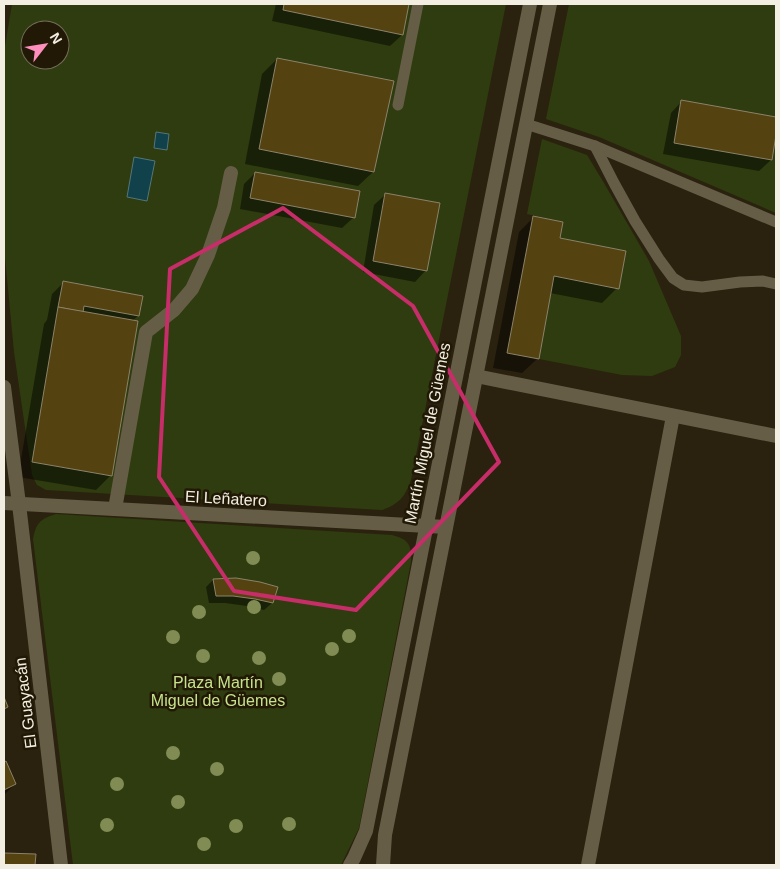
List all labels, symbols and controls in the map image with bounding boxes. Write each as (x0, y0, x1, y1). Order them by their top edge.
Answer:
north arrow (20, 20, 70, 70)
text: N (47, 30, 66, 47)
street label: Martín Miguel de Güemes (402, 341, 453, 525)
street label: El Leñatero (185, 488, 267, 509)
street label: El Guayacán (11, 656, 40, 749)
park label: Plaza Martín Miguel de Güemes (151, 674, 285, 709)

